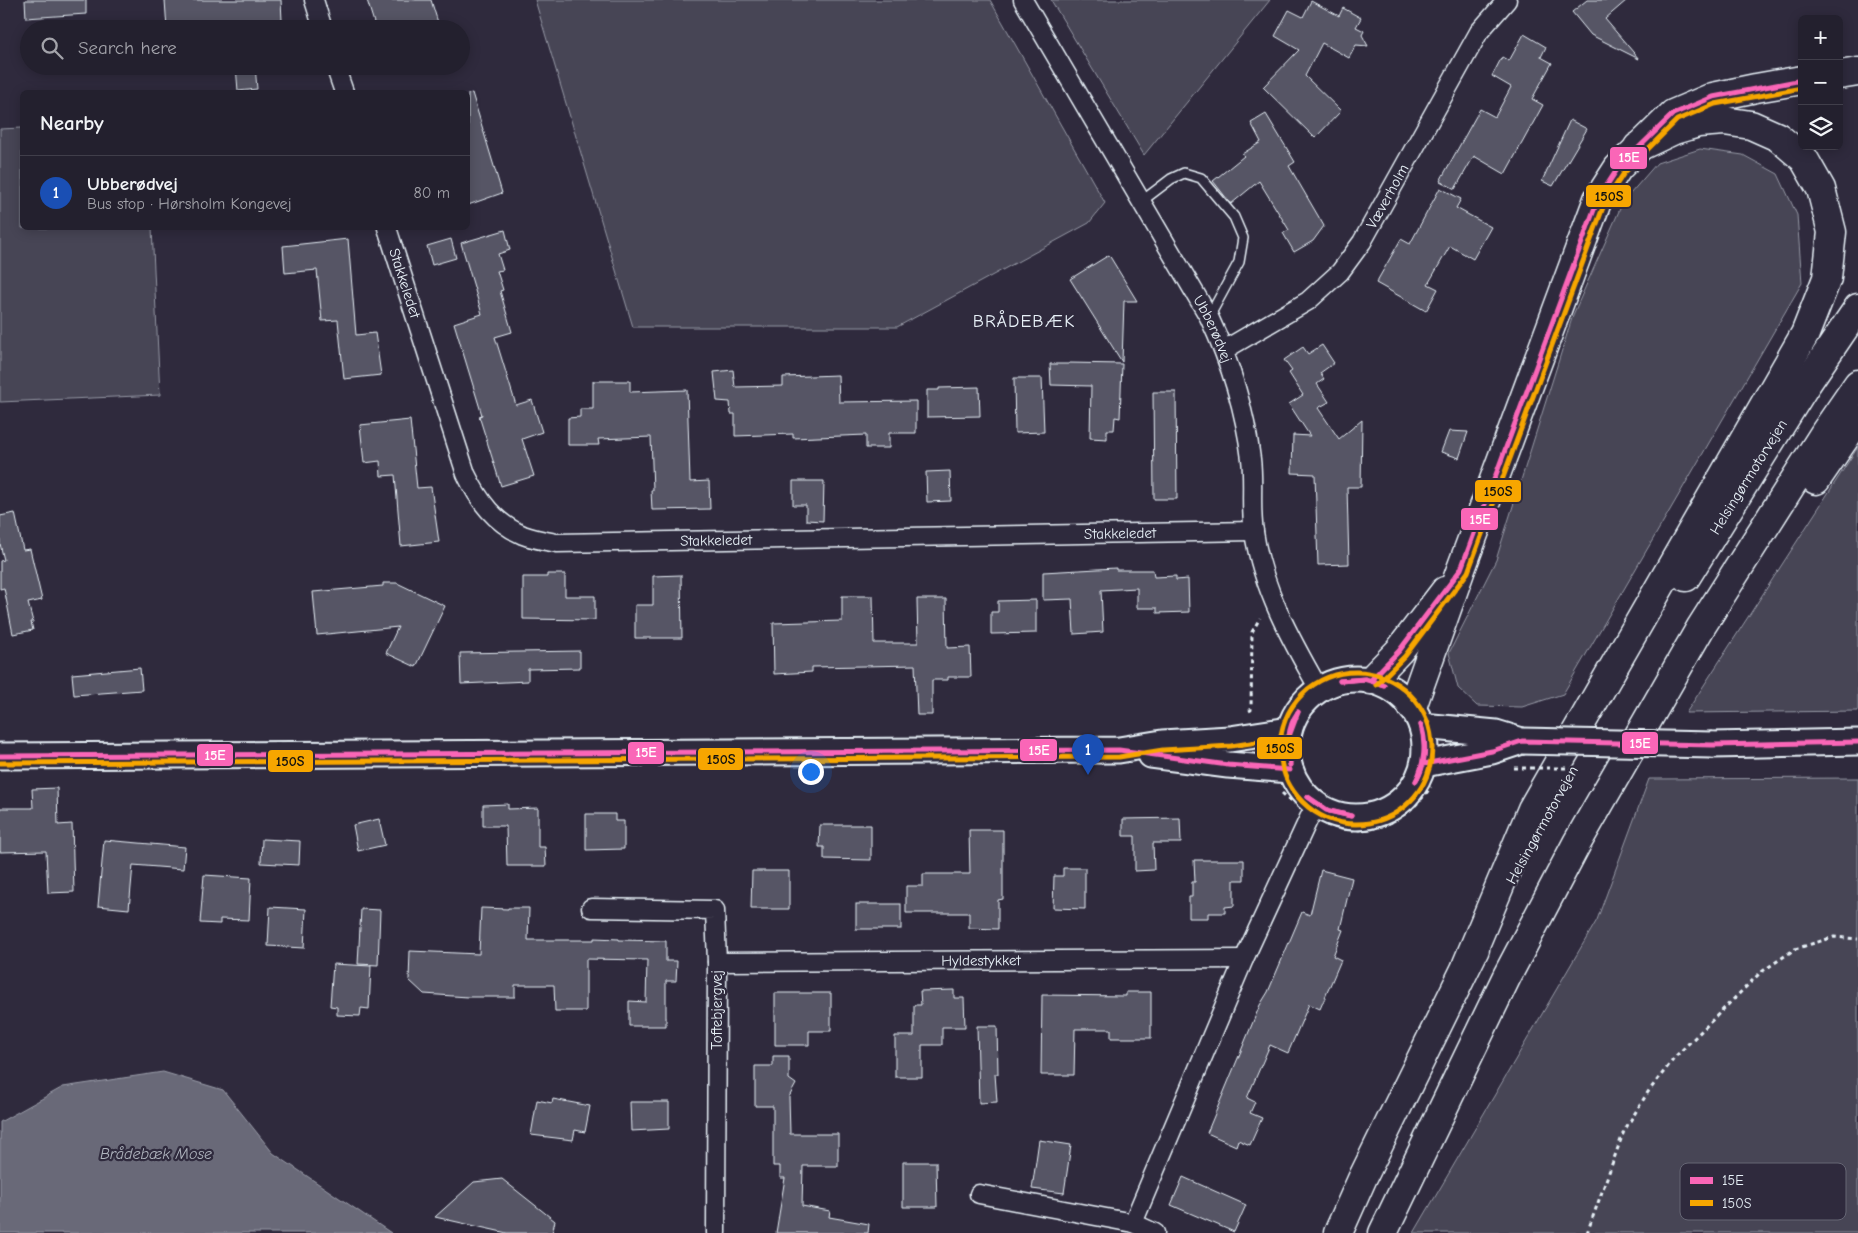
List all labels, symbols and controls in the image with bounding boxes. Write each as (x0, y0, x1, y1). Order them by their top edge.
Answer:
map controls (1798, 15, 1843, 150)
button: + (1798, 15, 1843, 60)
search box (20, 20, 470, 75)
icon: search (38, 34, 66, 62)
text: Search here (78, 37, 177, 59)
button: − (1798, 60, 1843, 105)
button: layers (1798, 105, 1843, 150)
text: Nearby (40, 111, 104, 135)
line badge: 15E (1609, 146, 1648, 170)
text: 15E (1618, 149, 1640, 166)
street label: Væverholm (1362, 161, 1413, 232)
text: Ubberødvej (87, 173, 178, 195)
text: 1 (53, 184, 59, 202)
text: 80 m (413, 184, 450, 202)
line badge: 150S (1585, 184, 1632, 208)
text: 150S (1595, 188, 1624, 205)
text: Bus stop · Hørsholm Kongevej (87, 195, 291, 213)
street label: Stakkeledet (385, 246, 425, 321)
street label: Ubberødvej (1189, 292, 1236, 365)
district label: BRÅDEBÆK (973, 310, 1075, 332)
street label: Helsingørmotorvejen (1706, 416, 1791, 538)
line badge: 150S (1474, 479, 1522, 503)
text: 150S (1484, 483, 1513, 500)
line badge: 15E (1460, 507, 1499, 531)
text: 15E (1469, 511, 1491, 528)
street label: Stakkeledet (1084, 524, 1157, 543)
street label: Stakkeledet (680, 531, 753, 550)
line badge: 15E (1621, 731, 1659, 755)
pin: 1 (1072, 734, 1104, 775)
text: 15E (1629, 735, 1651, 752)
line badge: 150S (1256, 736, 1303, 760)
line badge: 15E (1019, 738, 1058, 762)
text: 150S (1266, 740, 1295, 757)
line badge: 15E (627, 741, 665, 765)
text: 15E (1028, 742, 1050, 759)
line badge: 15E (196, 743, 234, 767)
text: 15E (635, 744, 657, 761)
text: 15E (204, 747, 226, 764)
line badge: 150S (697, 747, 744, 771)
line badge: 150S (267, 749, 314, 773)
text: 150S (707, 751, 736, 768)
text: 150S (276, 753, 305, 770)
your location (798, 759, 824, 785)
street label: Helsingørmotorvejen (1502, 763, 1582, 887)
street label: Hyldestykket (941, 951, 1022, 970)
street label: Toftebjergvej (708, 970, 726, 1050)
water label: Brådebæk Mose (100, 1145, 212, 1163)
legend (1680, 1163, 1846, 1220)
text: 15E (1722, 1172, 1744, 1189)
text: 150S (1722, 1195, 1752, 1212)

